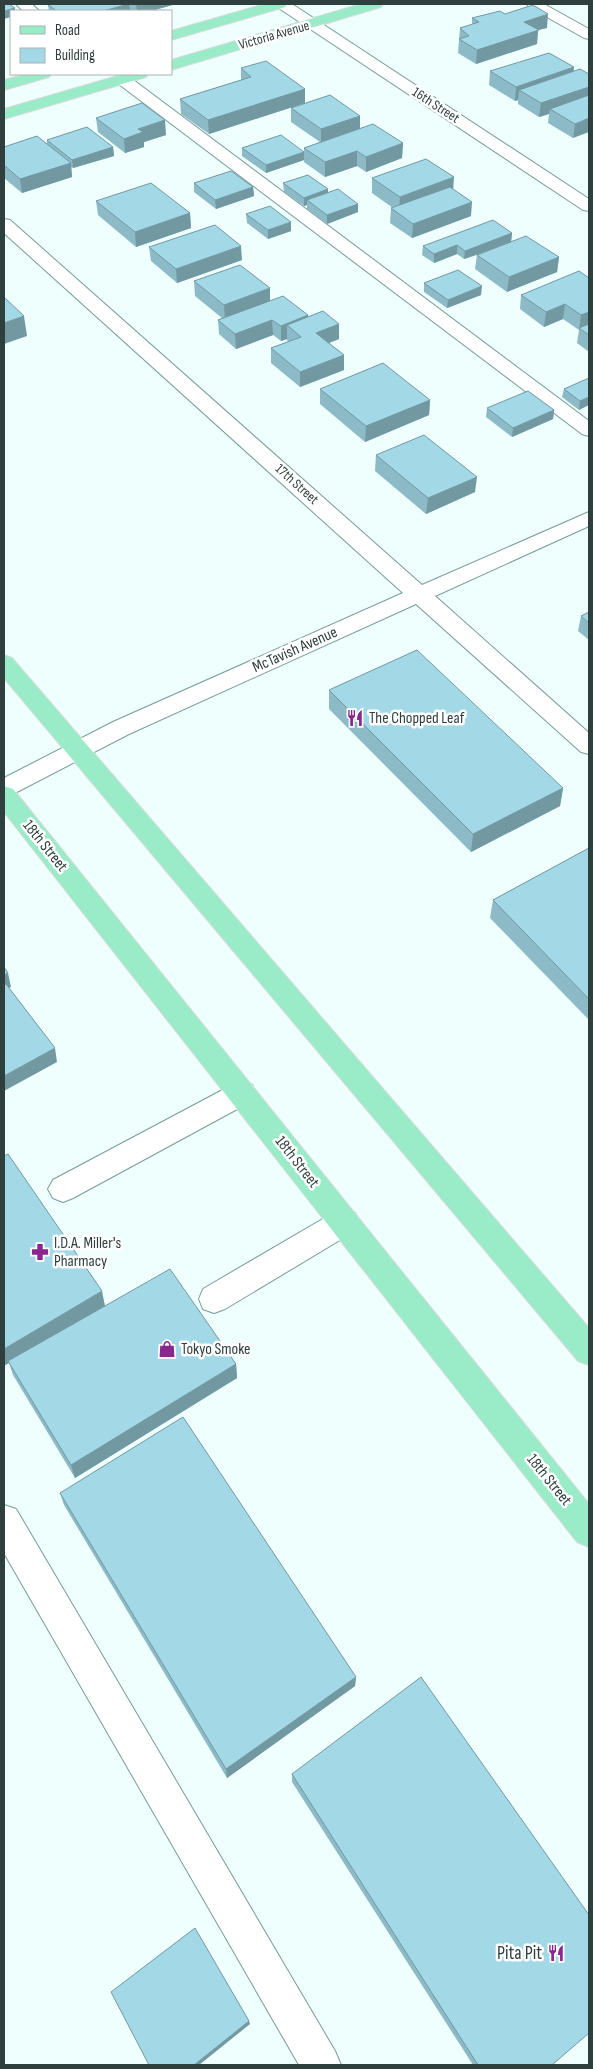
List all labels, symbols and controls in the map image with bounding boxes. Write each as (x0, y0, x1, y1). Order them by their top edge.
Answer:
legend (10, 10, 172, 75)
street label: Victoria Avenue (237, 17, 311, 53)
text: Road (55, 21, 80, 40)
text: Building (55, 46, 95, 65)
street label: 16th Street (409, 83, 463, 127)
street label: 17th Street (272, 460, 322, 508)
street label: McTavish Avenue (250, 623, 340, 677)
restaurant icon: The Chopped Leaf (345, 708, 365, 728)
place label: The Chopped Leaf (369, 709, 465, 728)
street label: 18th Street (19, 816, 72, 876)
street label: 18th Street (271, 1132, 323, 1192)
place label: I.D.A. Miller's Pharmacy (54, 1234, 122, 1271)
pharmacy icon: I.D.A. Miller's Pharmacy (30, 1242, 50, 1262)
shop icon: Tokyo Smoke (157, 1339, 177, 1359)
place label: Tokyo Smoke (181, 1340, 250, 1359)
street label: 18th Street (523, 1450, 576, 1510)
place label: Pita Pit (497, 1942, 542, 1965)
restaurant icon: Pita Pit (546, 1943, 566, 1963)

